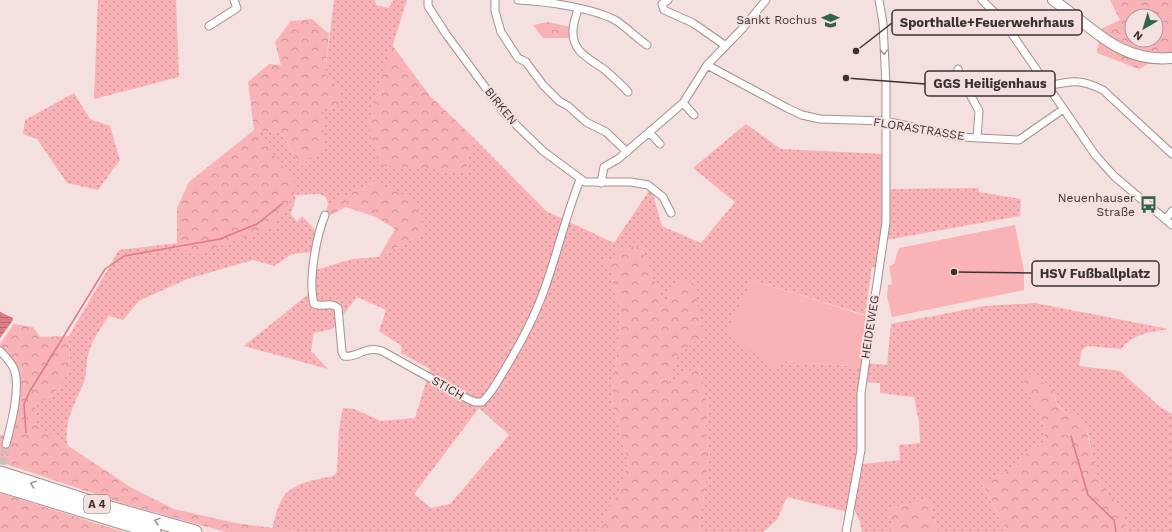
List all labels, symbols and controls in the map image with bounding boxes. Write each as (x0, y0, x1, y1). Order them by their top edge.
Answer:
north arrow (1124, 8, 1164, 48)
school or university icon: Sankt Rochus (820, 10, 840, 30)
callout: Sporthalle+Feuerwehrhaus (892, 10, 1082, 35)
place label: Sankt Rochus (736, 13, 817, 27)
text: Sporthalle+Feuerwehrhaus (900, 15, 1074, 30)
text: N (1131, 28, 1145, 43)
one-way arrow (880, 49, 889, 56)
callout: GGS Heiligenhaus (925, 71, 1055, 96)
text: GGS Heiligenhaus (933, 76, 1047, 91)
street label: BIRKEN (482, 85, 520, 127)
street label: FLORASTRASSE (872, 115, 966, 143)
place label: Neuenhauser Straße (1058, 191, 1135, 219)
bus stop icon: Neuenhauser Straße (1138, 195, 1158, 215)
callout: HSV Fußballplatz (1032, 261, 1159, 286)
text: HSV Fußballplatz (1040, 266, 1151, 281)
street label: HEIDEWEG (858, 294, 882, 360)
street label: STICH (429, 373, 467, 403)
one-way arrow (29, 480, 36, 489)
road number: A 4 (84, 495, 110, 513)
one-way arrow (154, 517, 161, 526)

